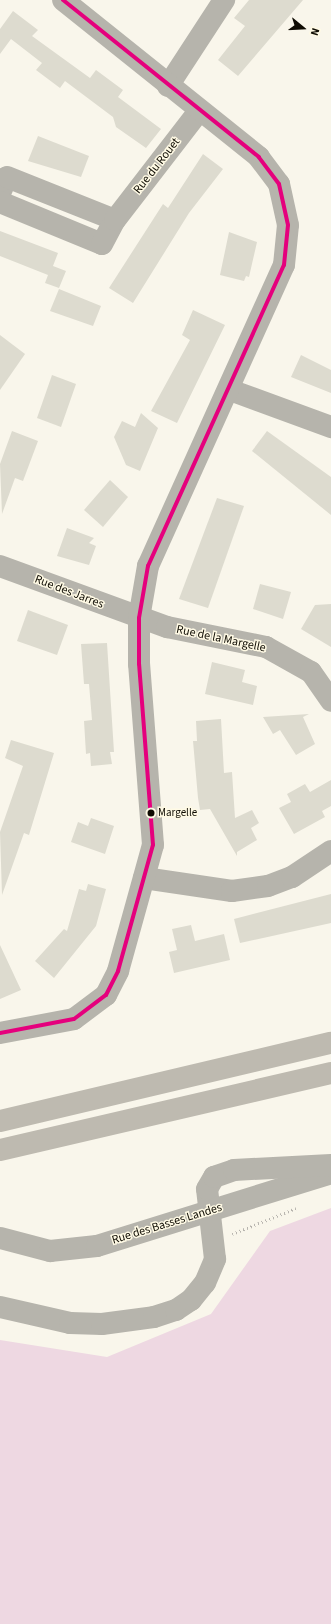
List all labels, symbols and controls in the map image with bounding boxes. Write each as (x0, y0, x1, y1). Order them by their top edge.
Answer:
north arrow (283, 8, 323, 48)
text: N (307, 26, 323, 38)
street label: Rue du Rouet (131, 135, 183, 197)
street label: Rue des Jarres (32, 572, 106, 612)
street label: Rue de la Margelle (175, 623, 267, 655)
place label: Margelle (158, 806, 197, 820)
marker: Margelle (146, 808, 156, 818)
street label: Rue des Basses Landes (110, 1200, 224, 1248)

